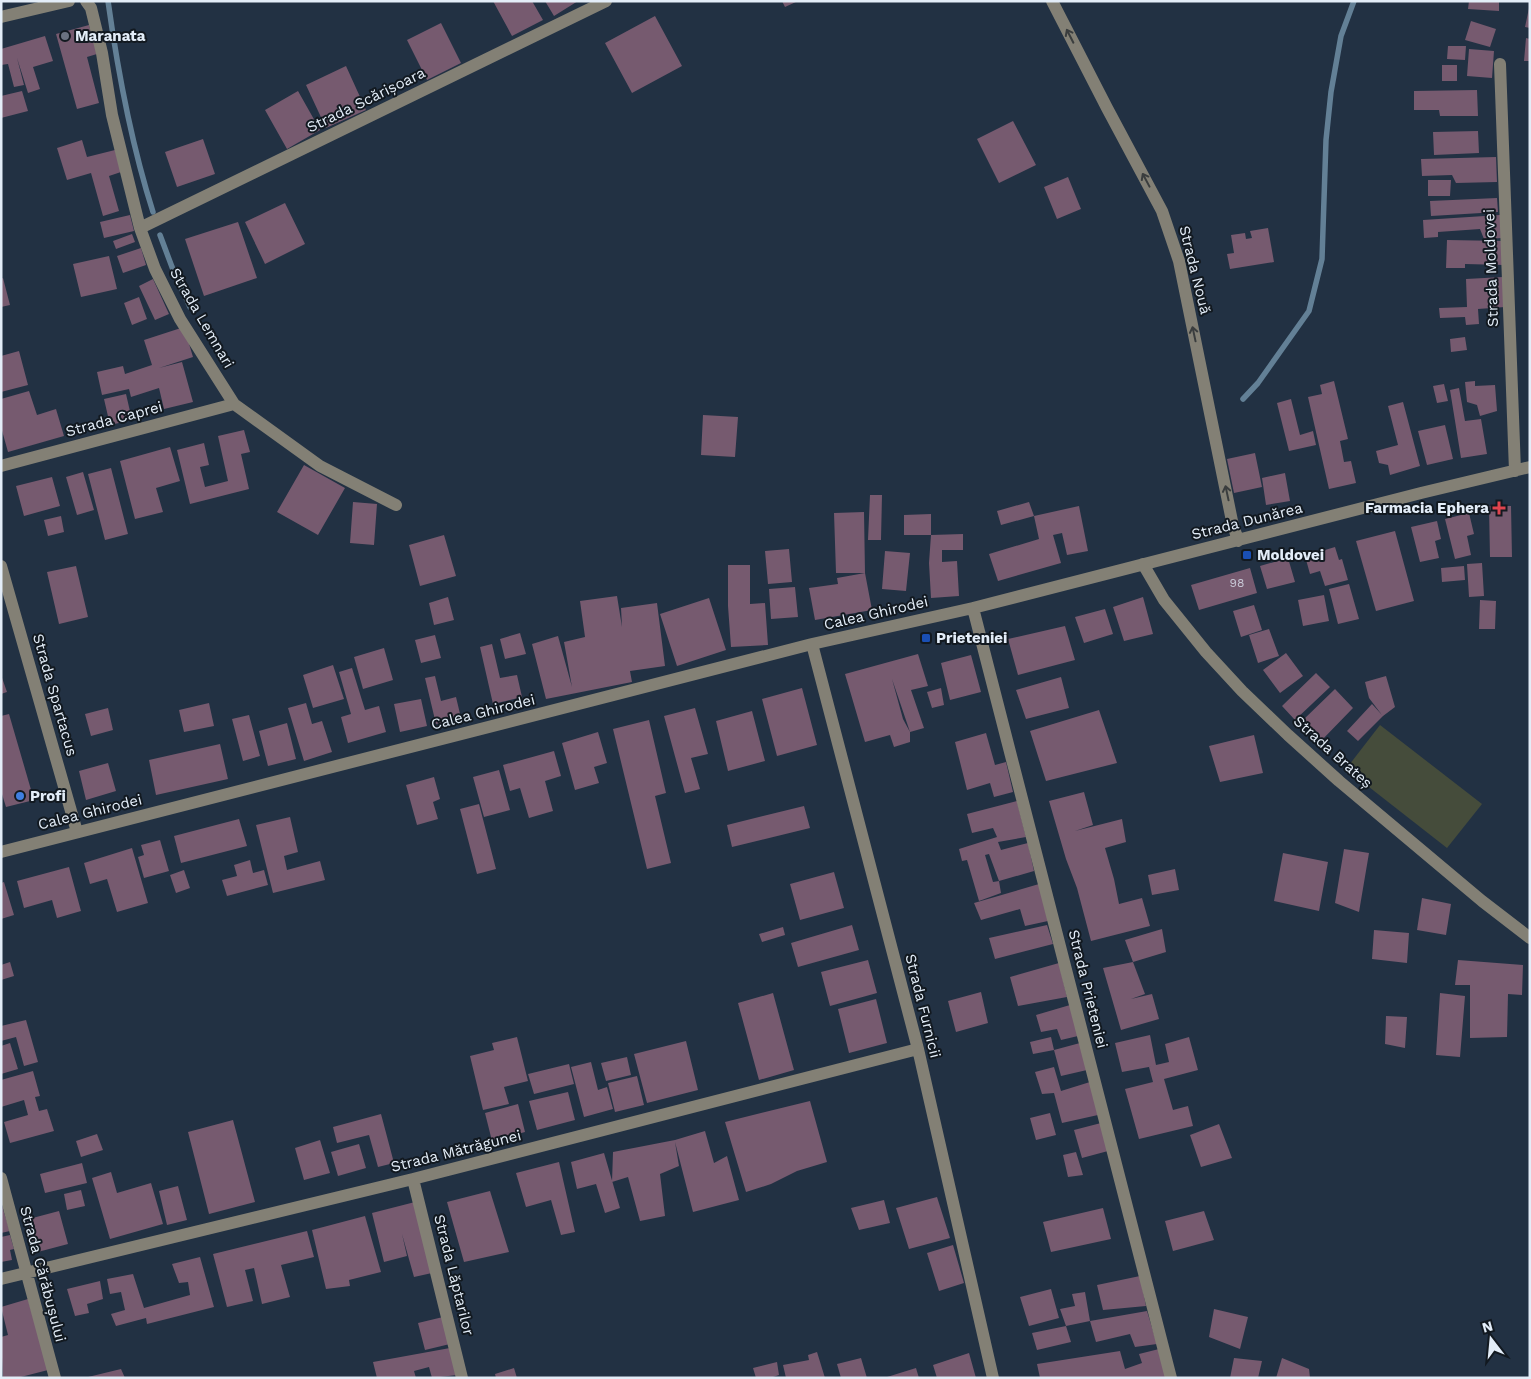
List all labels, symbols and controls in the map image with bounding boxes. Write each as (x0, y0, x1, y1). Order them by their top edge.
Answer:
place label: Maranata (75, 27, 146, 45)
one-way arrow (1065, 29, 1075, 44)
marker: Maranata (59, 30, 71, 42)
street label: Strada Scărișoara (304, 63, 429, 136)
one-way arrow (1141, 172, 1151, 187)
street label: Strada Moldovei (1480, 209, 1502, 327)
street label: Strada Nouă (1175, 224, 1215, 317)
street label: Strada Lemnari (166, 265, 238, 371)
one-way arrow (1189, 326, 1198, 342)
street label: Strada Caprei (64, 397, 164, 441)
one-way arrow (1221, 486, 1231, 502)
street label: Strada Dunărea (1190, 498, 1305, 544)
place label: Farmacia Ephera (1365, 499, 1489, 517)
marker: Farmacia Ephera (1493, 502, 1505, 514)
place label: Moldovei (1257, 546, 1324, 564)
marker: Moldovei (1241, 549, 1253, 561)
house number: 98 (1230, 576, 1244, 590)
street label: Calea Ghirodei (822, 592, 930, 634)
place label: Prieteniei (936, 629, 1007, 647)
street label: Strada Spartacus (29, 632, 81, 758)
marker: Prieteniei (920, 632, 932, 644)
street label: Calea Ghirodei (429, 690, 537, 734)
street label: Strada Brateș (1290, 712, 1376, 792)
place label: Profi (30, 787, 66, 805)
marker: Profi (14, 790, 26, 802)
street label: Calea Ghirodei (36, 790, 144, 834)
street label: Strada Prieteniei (1065, 928, 1111, 1050)
street label: Strada Furnicii (901, 952, 945, 1060)
street label: Strada Mătrăgunei (389, 1126, 523, 1176)
street label: Strada Cărăbușului (16, 1204, 70, 1344)
street label: Strada Lăptarilor (430, 1213, 478, 1337)
north arrow (1466, 1314, 1516, 1364)
text: N (1480, 1317, 1495, 1336)

